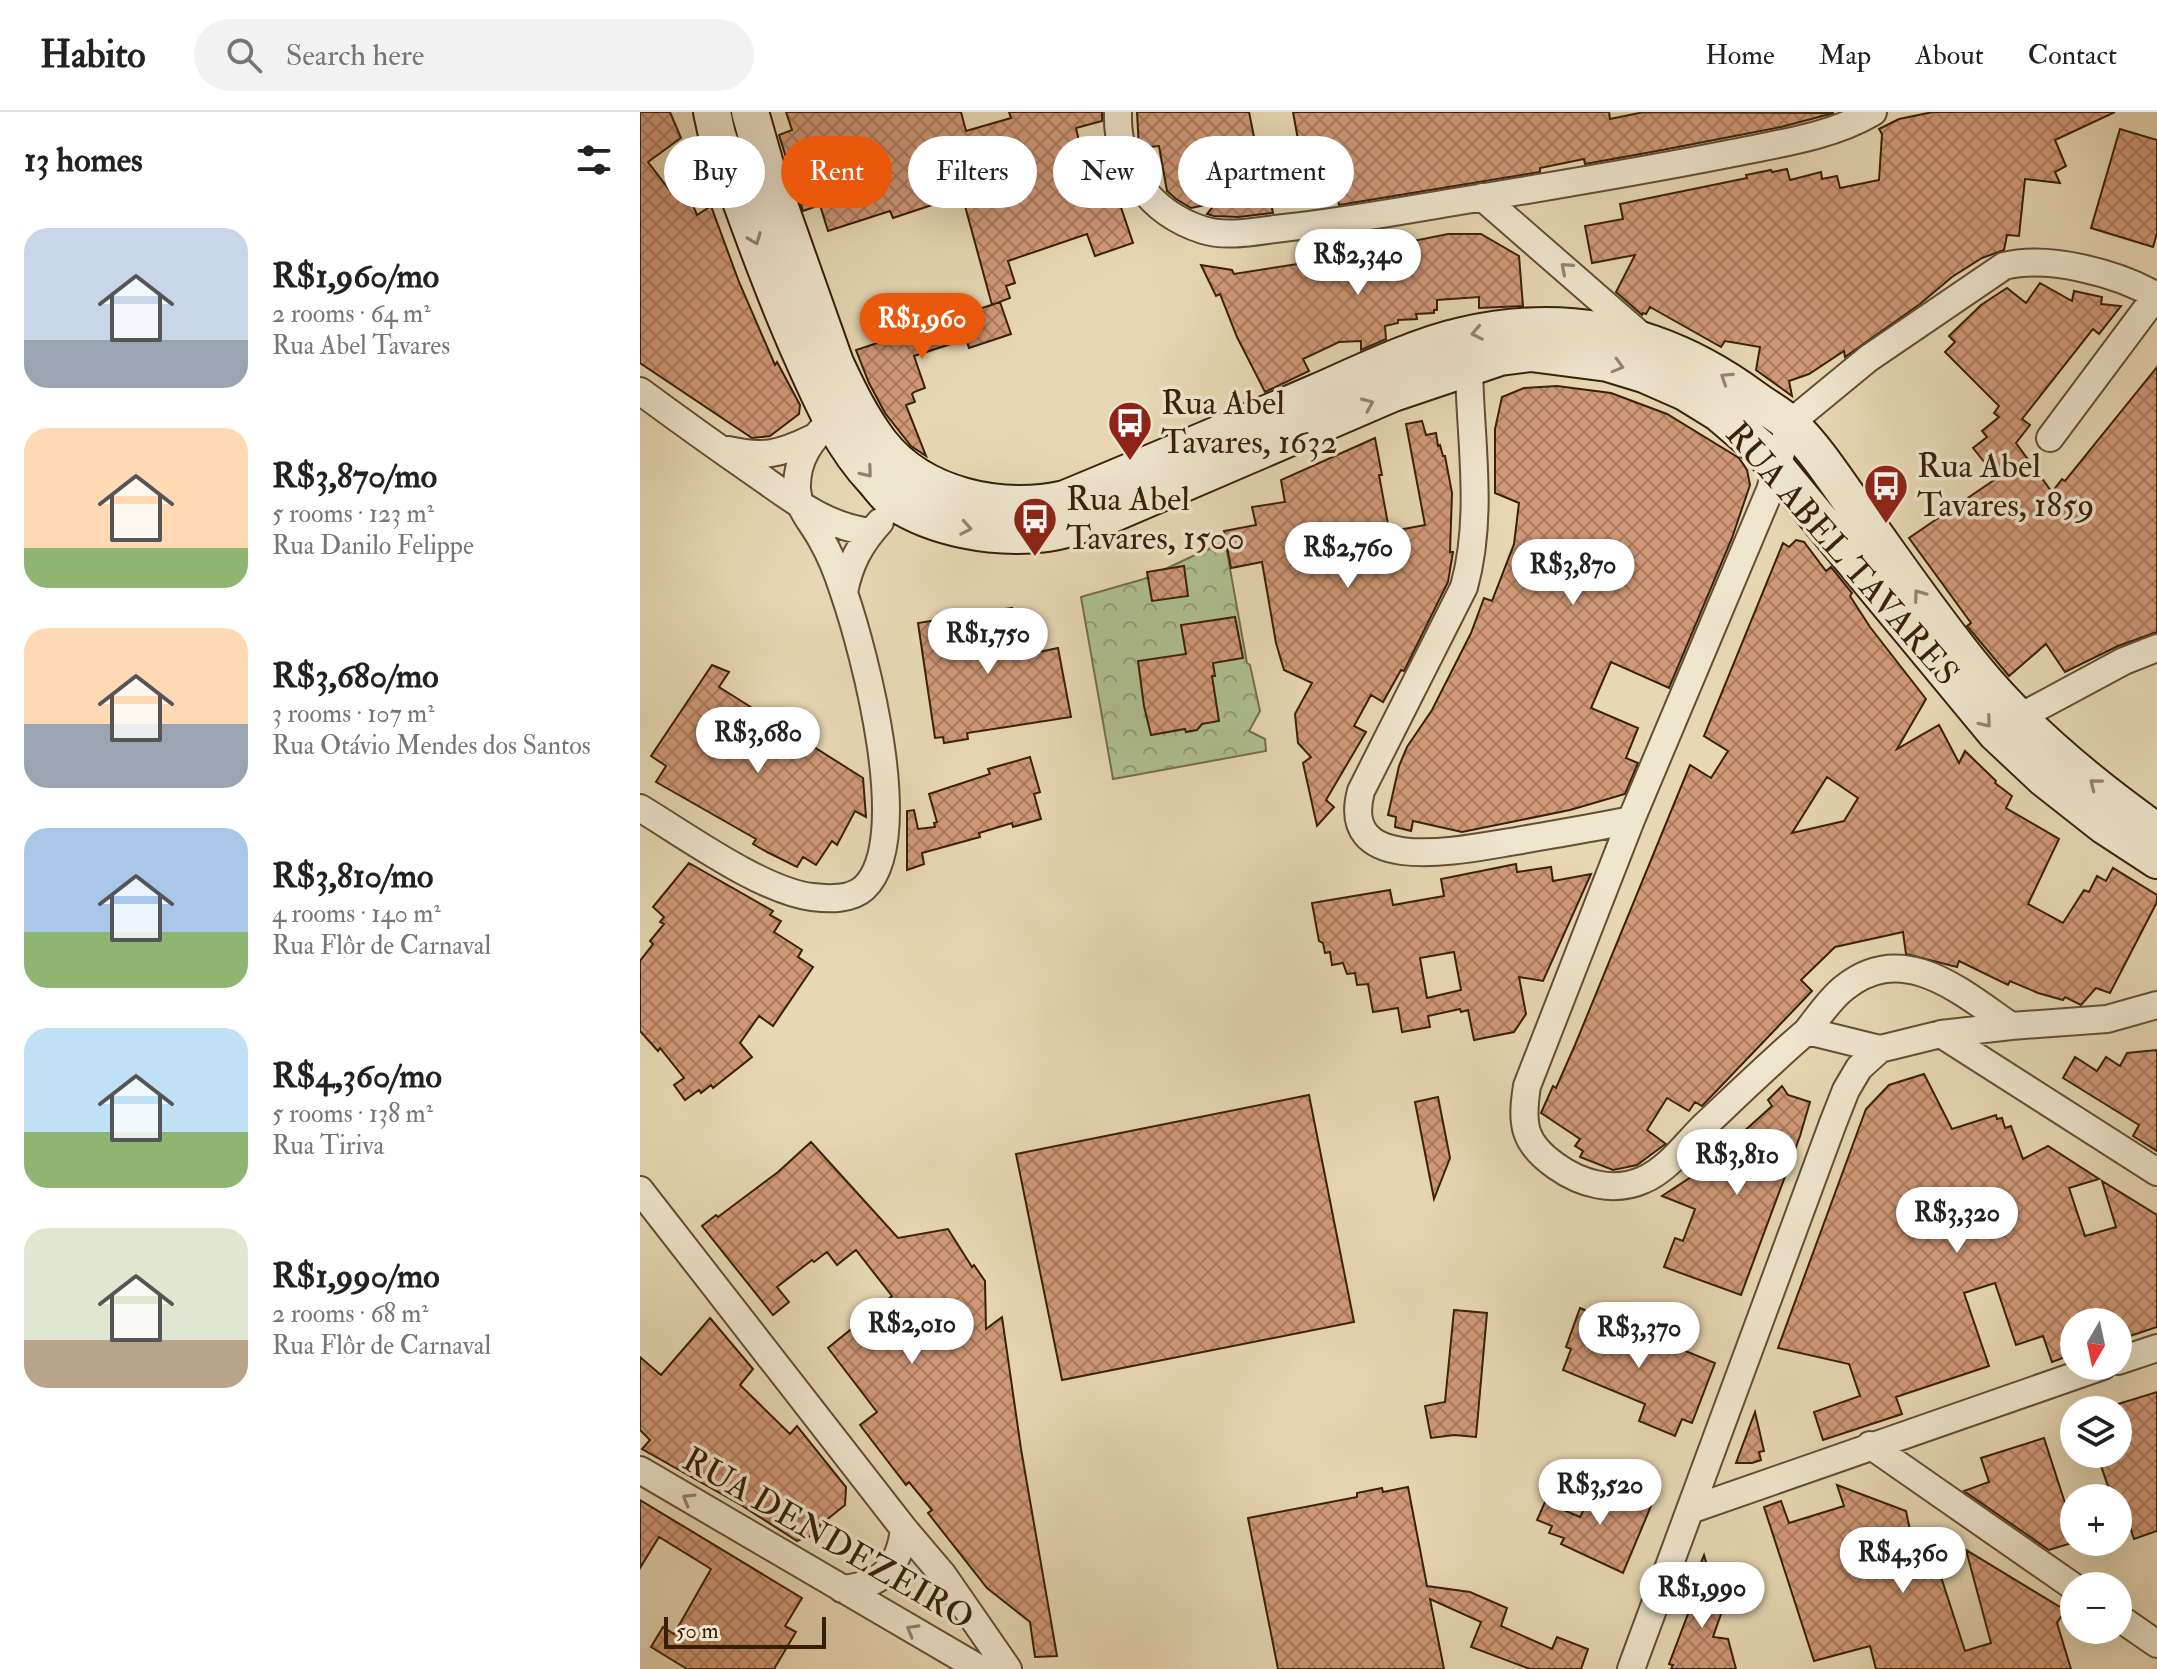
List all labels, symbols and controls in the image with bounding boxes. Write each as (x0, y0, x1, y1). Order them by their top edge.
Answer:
search box (194, 19, 754, 91)
text: Habito (40, 31, 146, 79)
icon: search (222, 33, 266, 77)
text: Search here (286, 37, 424, 74)
text: Home (1705, 38, 1775, 73)
text: Map (1819, 38, 1871, 73)
text: About (1915, 38, 1984, 73)
text: Contact (2028, 38, 2117, 73)
chip: Buy (664, 136, 765, 208)
chip: Rent (781, 136, 892, 208)
chip: Filters (908, 136, 1037, 208)
chip: New (1053, 136, 1162, 208)
chip: Apartment (1178, 136, 1354, 208)
icon: filters (572, 138, 616, 182)
text: 13 homes (24, 139, 143, 182)
pin: R$2,340 (1284, 229, 1432, 297)
one-way arrow (745, 231, 762, 245)
text: R$2,340 (1313, 239, 1403, 271)
text: R$1,960/mo (272, 255, 439, 298)
icon: home (88, 260, 184, 356)
one-way arrow (1560, 263, 1575, 278)
pin: R$1,960 (848, 293, 996, 361)
text: 2 rooms · 64 m² (272, 298, 431, 330)
text: R$1,960 (878, 303, 966, 335)
one-way arrow (1470, 323, 1484, 340)
text: Rua Abel Tavares (272, 330, 450, 362)
one-way arrow (1611, 357, 1625, 373)
one-way arrow (1720, 373, 1735, 388)
place label: Rua Abel Tavares, 1632 (1161, 382, 1337, 464)
one-way arrow (1360, 397, 1374, 413)
bus stop icon: Rua Abel Tavares, 1632 (1106, 399, 1154, 462)
street label: RUA ABEL TAVARES (1716, 413, 1968, 695)
place label: Rua Abel Tavares, 1859 (1917, 445, 2095, 527)
text: R$3,870/mo (272, 455, 437, 498)
icon: home (88, 460, 184, 556)
bus stop icon: Rua Abel Tavares, 1859 (1862, 462, 1910, 525)
one-way arrow (857, 463, 872, 477)
place label: Rua Abel Tavares, 1500 (1066, 478, 1245, 560)
bus stop icon: Rua Abel Tavares, 1500 (1011, 495, 1059, 558)
text: 5 rooms · 123 m² (272, 498, 434, 530)
one-way arrow (959, 519, 973, 536)
pin: R$2,760 (1274, 522, 1422, 590)
text: Rua Danilo Felippe (272, 530, 474, 562)
text: R$2,760 (1303, 532, 1393, 564)
pin: R$3,870 (1499, 539, 1647, 607)
text: R$3,870 (1530, 549, 1616, 581)
one-way arrow (1914, 590, 1928, 604)
pin: R$1,750 (914, 608, 1062, 676)
text: R$1,750 (946, 618, 1030, 650)
text: R$3,680/mo (272, 655, 439, 698)
icon: home (88, 660, 184, 756)
text: 3 rooms · 107 m² (272, 698, 435, 730)
pin: R$3,680 (684, 707, 832, 775)
one-way arrow (1977, 713, 1991, 727)
text: R$3,680 (714, 717, 802, 749)
text: Rua Otávio Mendes dos Santos (272, 730, 591, 762)
one-way arrow (2090, 779, 2105, 794)
text: R$3,810/mo (272, 855, 433, 898)
icon: home (88, 860, 184, 956)
text: 4 rooms · 140 m² (272, 898, 441, 930)
text: Rua Flôr de Carnaval (272, 930, 491, 962)
text: R$4,360/mo (272, 1055, 442, 1098)
icon: home (88, 1060, 184, 1156)
text: 5 rooms · 138 m² (272, 1098, 433, 1130)
pin: R$3,810 (1663, 1129, 1811, 1197)
text: Rua Tiriva (272, 1130, 384, 1162)
text: R$3,810 (1695, 1139, 1779, 1171)
pin: R$3,320 (1883, 1187, 2031, 1255)
text: R$3,320 (1914, 1197, 2000, 1229)
text: R$1,990/mo (272, 1255, 440, 1298)
icon: home (88, 1260, 184, 1356)
text: 2 rooms · 68 m² (272, 1298, 429, 1330)
pin: R$2,010 (838, 1298, 986, 1366)
pin: R$3,370 (1565, 1302, 1713, 1370)
text: R$2,010 (868, 1308, 956, 1340)
north arrow (2060, 1308, 2132, 1380)
map controls (2060, 1308, 2132, 1644)
text: R$3,370 (1597, 1312, 1681, 1344)
text: Rua Flôr de Carnaval (272, 1330, 491, 1362)
button: layers (2060, 1396, 2132, 1468)
street label: RUA DENDEZEIRO (675, 1438, 981, 1640)
pin: R$3,520 (1526, 1459, 1674, 1527)
text: R$3,520 (1557, 1469, 1643, 1501)
button: + (2060, 1484, 2132, 1556)
one-way arrow (682, 1493, 697, 1509)
pin: R$4,360 (1829, 1527, 1977, 1595)
text: R$4,360 (1858, 1537, 1948, 1569)
pin: R$1,990 (1628, 1562, 1776, 1630)
text: R$1,990 (1658, 1572, 1746, 1604)
button: − (2060, 1572, 2132, 1644)
scale bar (664, 1613, 826, 1649)
text: 50 m (676, 1617, 718, 1645)
one-way arrow (907, 1624, 921, 1640)

